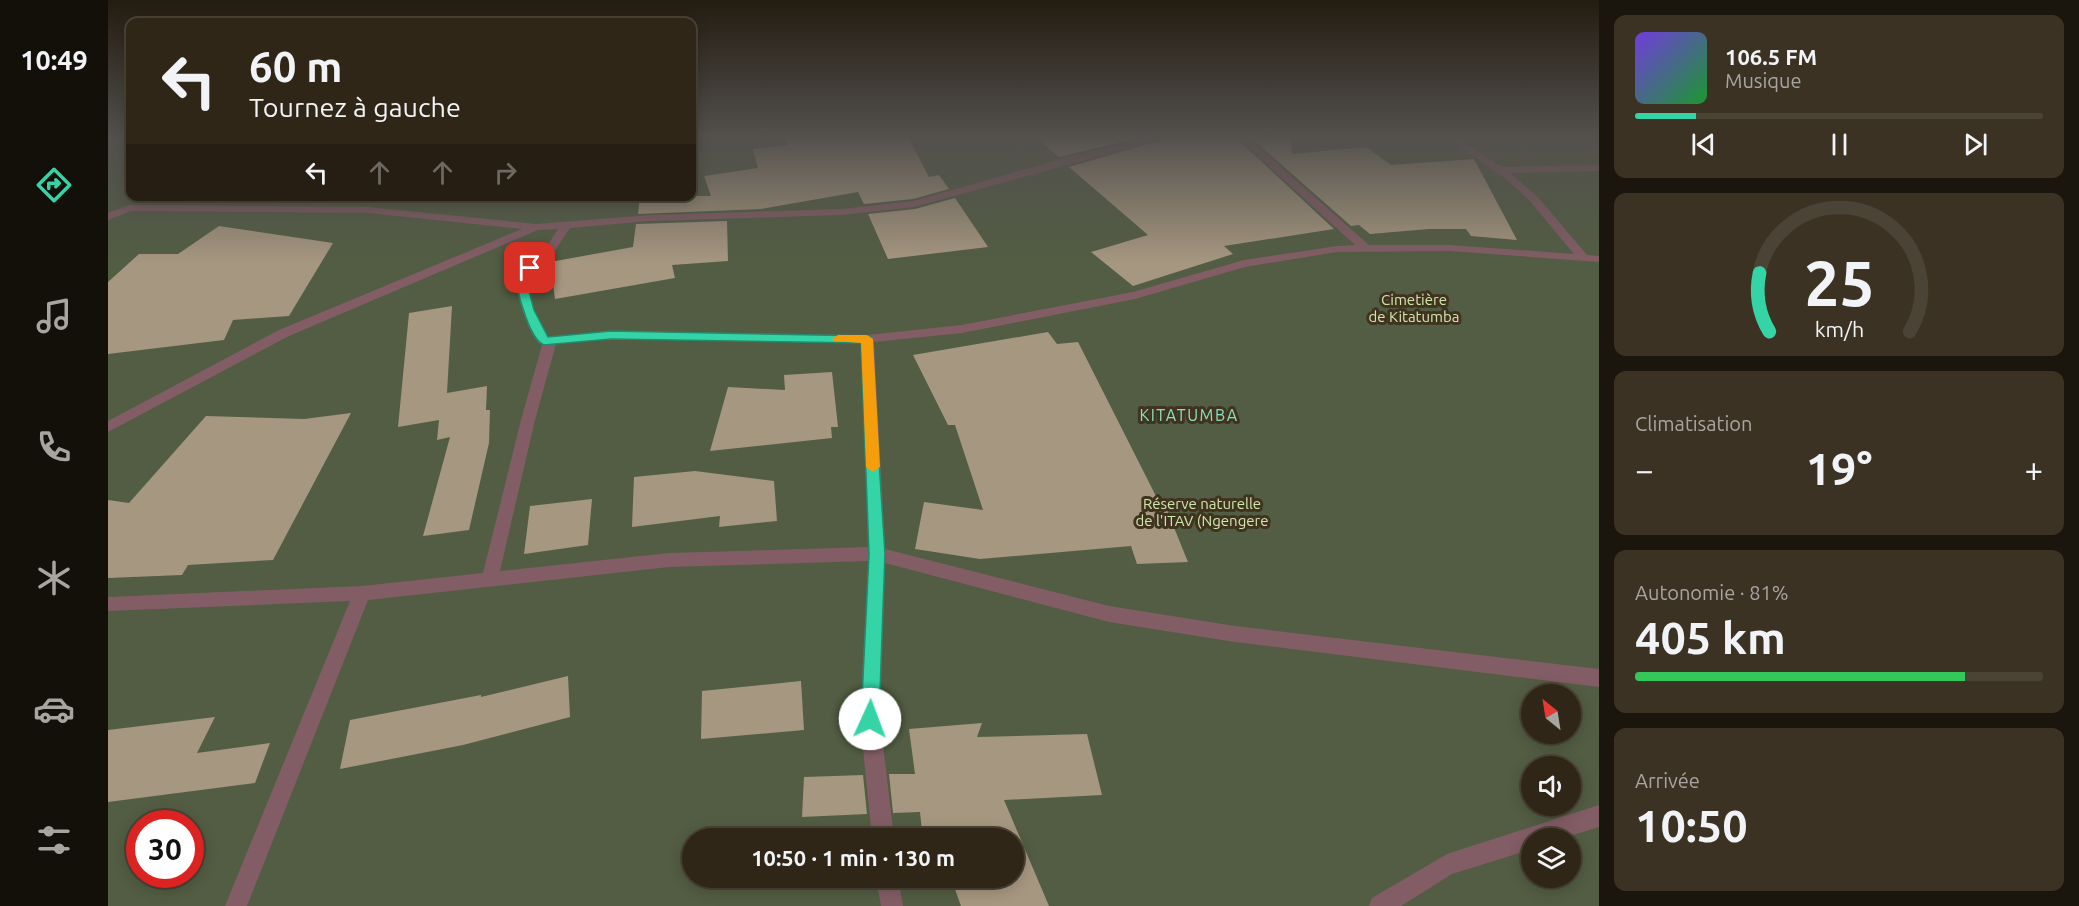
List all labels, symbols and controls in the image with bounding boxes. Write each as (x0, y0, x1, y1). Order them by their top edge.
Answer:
icon: left (150, 42, 228, 120)
text: 60 m (249, 43, 343, 90)
text: 106.5 FM (1725, 44, 1817, 69)
text: 10:49 (20, 45, 88, 75)
text: Musique (1725, 69, 1802, 92)
text: Tournez à gauche (249, 92, 461, 122)
icon: previous (1687, 128, 1720, 161)
icon: pause (1823, 128, 1856, 161)
icon: next (1959, 128, 1992, 161)
icon: left (300, 156, 333, 189)
icon: ahead (363, 156, 396, 189)
icon: ahead (426, 156, 459, 189)
icon: right (489, 156, 522, 189)
icon: directions (33, 164, 75, 206)
pin (504, 242, 555, 293)
text: 25 (1804, 248, 1874, 318)
icon: arrive (513, 251, 546, 284)
park label: Cimetière de Kitatumba (1368, 291, 1460, 325)
icon: music (33, 295, 75, 337)
text: km/h (1814, 317, 1864, 341)
district label: KITATUMBA (1139, 406, 1239, 424)
text: Climatisation (1635, 412, 1752, 435)
icon: phone (33, 426, 75, 468)
text: 19° (1806, 443, 1872, 494)
text: − (1635, 451, 1654, 488)
text: + (2024, 451, 2043, 488)
park label: Réserve naturelle de l'ITAV (Ngengere (1135, 495, 1269, 529)
icon: climate (33, 557, 75, 599)
text: Autonomie · 81% (1635, 581, 1789, 604)
text: 405 km (1635, 612, 1786, 663)
north arrow (1521, 684, 1581, 744)
map controls (1521, 684, 1581, 888)
position arrow (838, 687, 902, 751)
icon: car (33, 688, 75, 730)
button: sound (1521, 756, 1581, 816)
text: Arrivée (1635, 769, 1700, 792)
text: 10:50 (1635, 800, 1748, 851)
speed limit sign: 30 (126, 810, 204, 888)
icon: filters (33, 819, 75, 861)
button: layers (1521, 828, 1581, 888)
text: 10:50 · 1 min · 130 m (751, 845, 955, 870)

